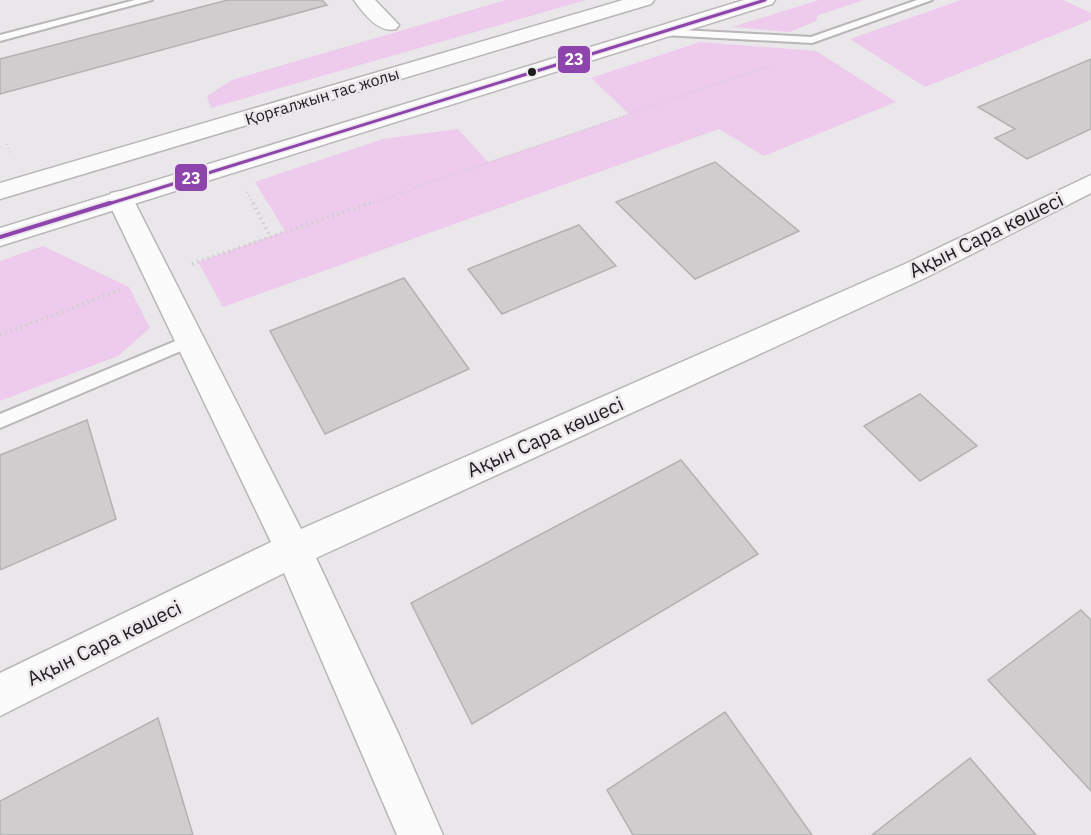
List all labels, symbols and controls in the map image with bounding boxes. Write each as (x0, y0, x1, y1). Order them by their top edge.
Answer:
line badge: 23 (557, 45, 591, 74)
text: 23 (564, 49, 584, 69)
street label: Қорғалжын тас жолы (243, 63, 401, 129)
unlabelled marker (526, 66, 538, 78)
line badge: 23 (174, 163, 208, 192)
text: 23 (181, 168, 201, 188)
street label: Ақын Сара көшесі (904, 185, 1068, 284)
street label: Ақын Сара көшесі (462, 390, 627, 483)
street label: Ақын Сара көшесі (22, 593, 186, 692)

